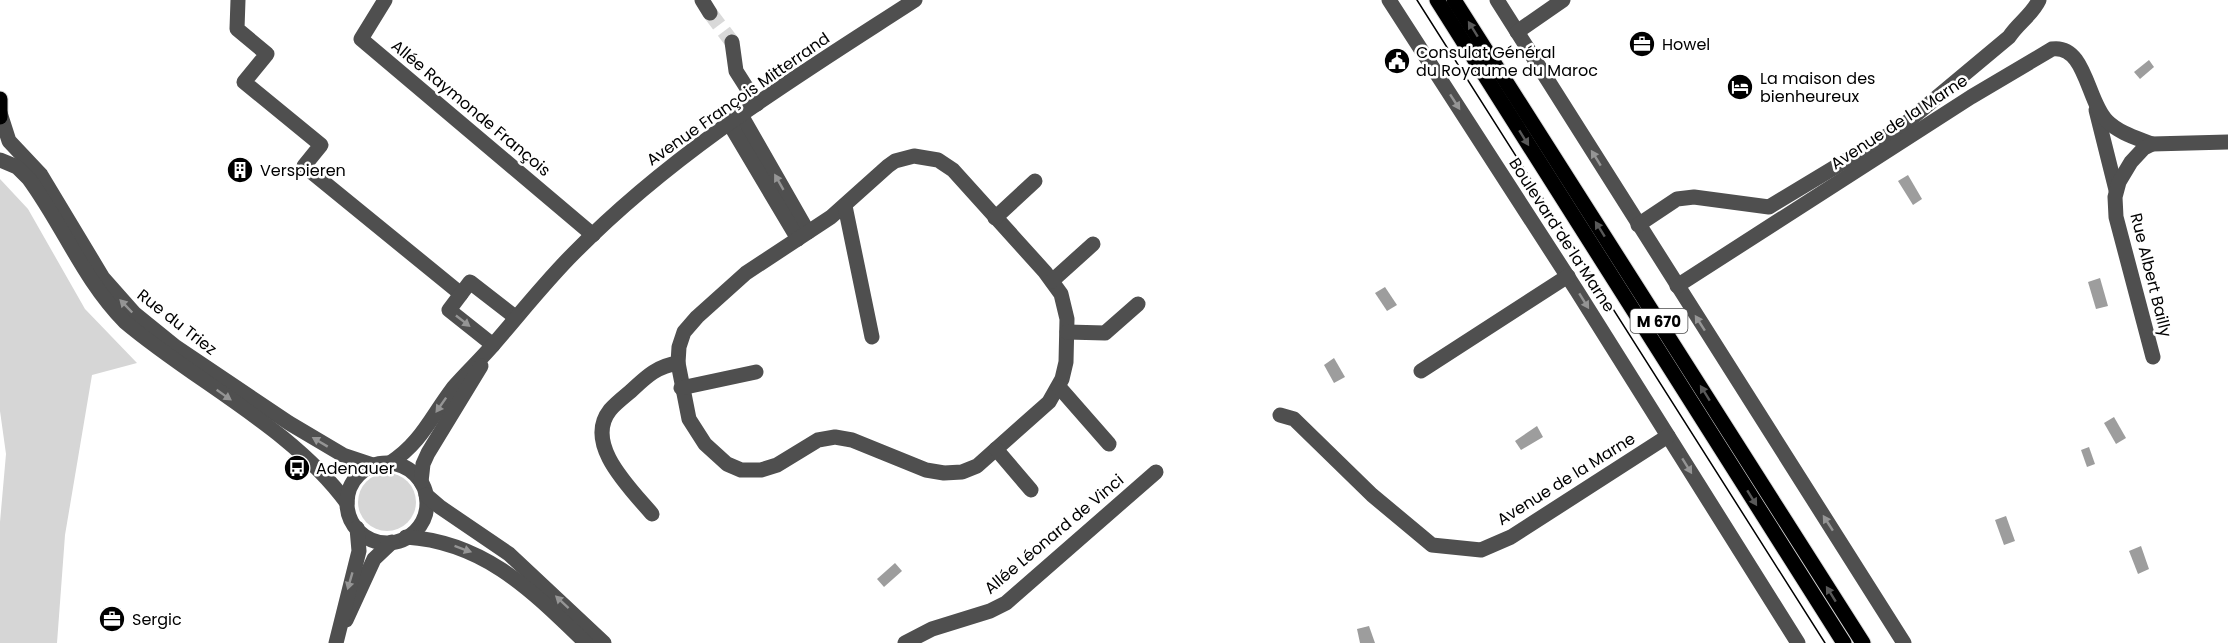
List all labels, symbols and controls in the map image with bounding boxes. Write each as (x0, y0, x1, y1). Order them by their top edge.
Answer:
one-way arrow (1467, 21, 1478, 37)
street label: Avenue François Mitterrand (642, 27, 834, 171)
office icon: Howel (1627, 29, 1657, 59)
place label: Howel (1662, 33, 1710, 56)
street label: Allée Raymonde François (386, 34, 556, 182)
place label: Consulat Général du Royaume du Maroc (1416, 41, 1598, 82)
public building icon: Consulat Général du Royaume du Maroc (1382, 46, 1412, 76)
place label: La maison des bienheureux (1760, 67, 1875, 108)
street label: Avenue de la Marne (1826, 69, 1972, 175)
hotel icon: La maison des bienheureux (1725, 72, 1755, 102)
one-way arrow (1449, 94, 1460, 110)
one-way arrow (1518, 130, 1529, 146)
one-way arrow (1591, 150, 1602, 166)
street label: Boulevard de la Marne (1503, 153, 1621, 317)
building icon: Verspieren (225, 155, 255, 185)
place label: Verspieren (260, 159, 346, 182)
one-way arrow (775, 173, 785, 190)
street label: Rue Albert Bailly (2124, 211, 2178, 339)
one-way arrow (1595, 221, 1606, 237)
street label: Rue du Triez (132, 284, 222, 360)
one-way arrow (1578, 293, 1589, 309)
one-way arrow (120, 299, 134, 313)
road number: M 670 (1630, 309, 1688, 333)
one-way arrow (455, 315, 471, 328)
one-way arrow (1695, 315, 1706, 331)
one-way arrow (1699, 385, 1710, 401)
one-way arrow (216, 389, 232, 401)
one-way arrow (435, 396, 447, 412)
street label: Avenue de la Marne (1492, 427, 1640, 531)
one-way arrow (312, 436, 328, 447)
bus stop icon: Adenauer (282, 453, 312, 483)
place label: Adenauer (316, 457, 395, 480)
one-way arrow (1681, 458, 1693, 474)
street label: Allée Léonard de Vinci (979, 469, 1129, 599)
one-way arrow (1746, 490, 1757, 506)
one-way arrow (1822, 515, 1833, 531)
one-way arrow (454, 545, 472, 555)
one-way arrow (345, 572, 354, 590)
one-way arrow (1826, 585, 1837, 602)
one-way arrow (555, 596, 569, 610)
office icon: Sergic (97, 604, 127, 634)
place label: Sergic (132, 608, 182, 631)

